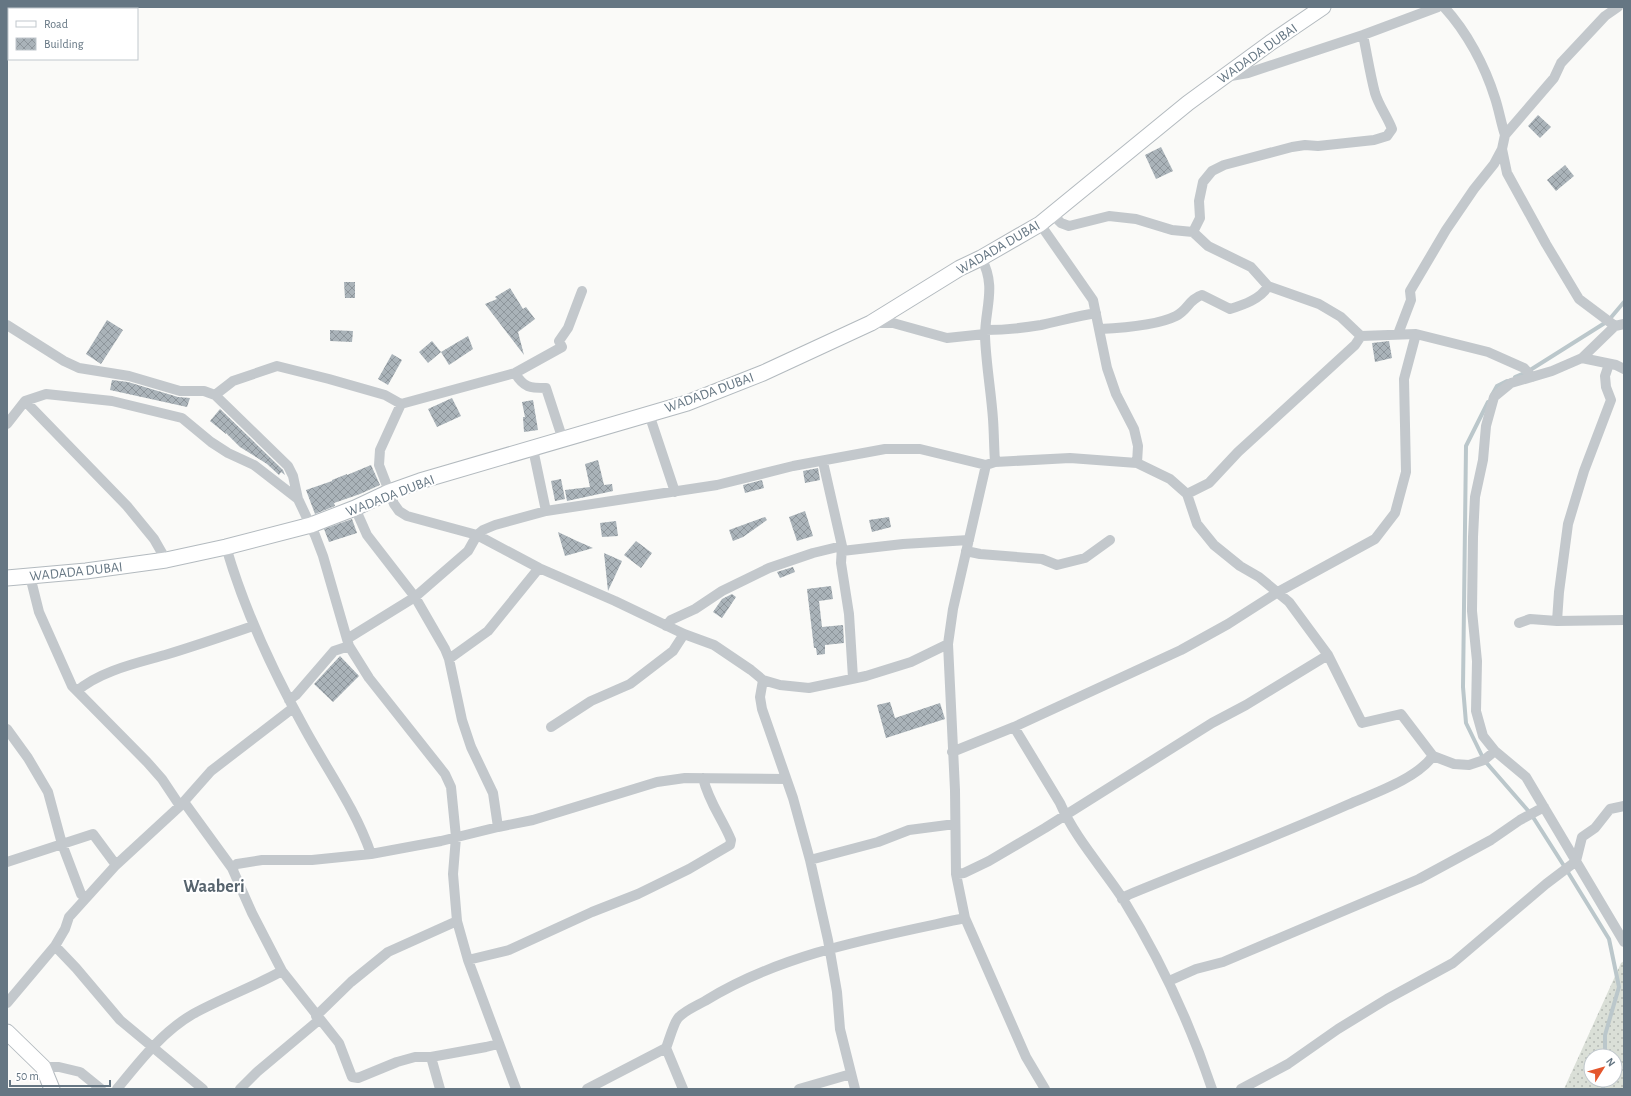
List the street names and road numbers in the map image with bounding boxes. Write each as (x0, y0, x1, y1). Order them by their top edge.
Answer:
street label: WADADA DUBAI (1215, 21, 1300, 86)
street label: WADADA DUBAI (954, 218, 1043, 277)
street label: WADADA DUBAI (663, 370, 756, 416)
street label: WADADA DUBAI (344, 473, 437, 519)
street label: WADADA DUBAI (29, 560, 123, 584)

